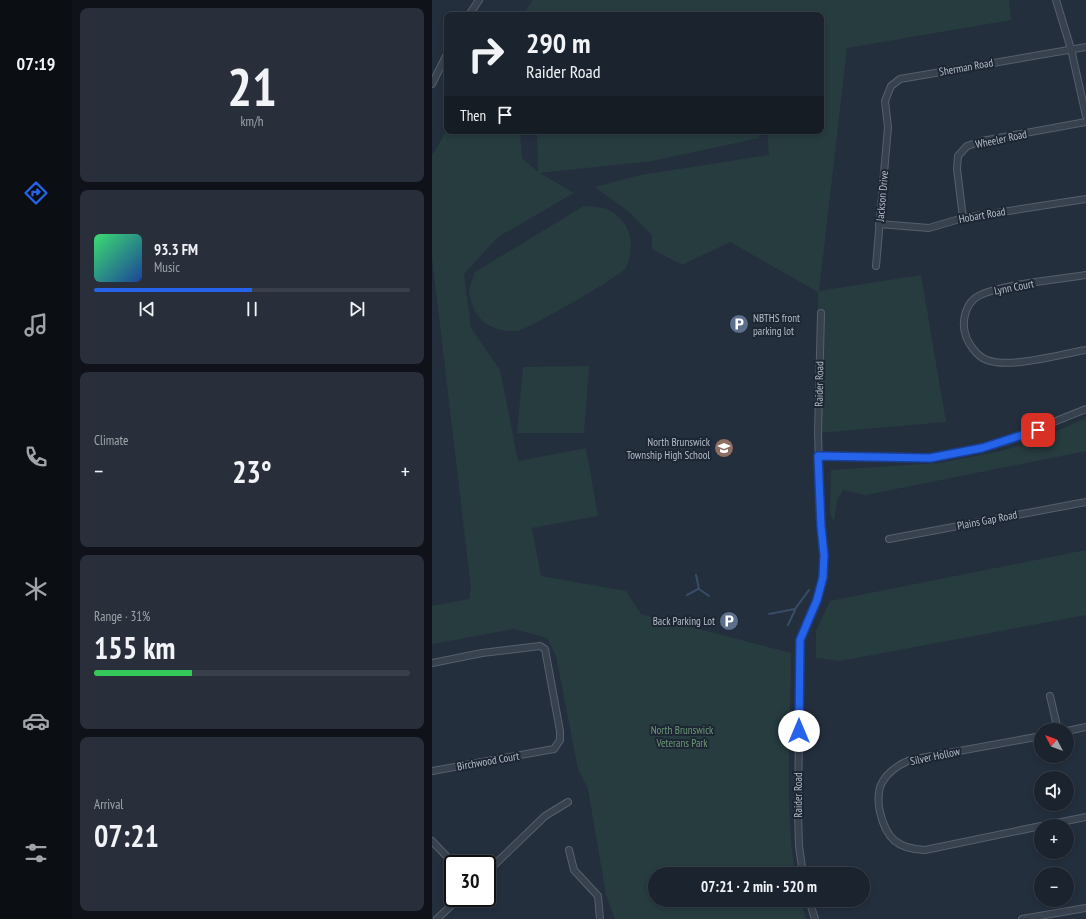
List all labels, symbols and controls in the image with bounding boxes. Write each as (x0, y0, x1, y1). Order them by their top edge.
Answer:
text: 290 m (526, 24, 590, 61)
icon: right (460, 28, 512, 80)
text: 07:19 (17, 52, 55, 75)
text: 21 (227, 53, 277, 120)
street label: Sherman Road (938, 55, 994, 79)
text: Raider Road (526, 60, 600, 83)
icon: arrive (494, 104, 516, 126)
text: Then (460, 106, 486, 125)
text: km/h (240, 113, 264, 130)
street label: Wheeler Road (974, 127, 1028, 151)
street label: Jackson Drive (873, 170, 891, 223)
icon: directions (22, 179, 50, 207)
street label: Hobart Road (958, 204, 1007, 226)
text: 93.3 FM (154, 240, 198, 259)
text: Music (154, 259, 180, 276)
street label: Lynn Court (993, 276, 1035, 298)
icon: previous (136, 298, 158, 320)
icon: pause (241, 298, 263, 320)
icon: next (346, 298, 368, 320)
icon: music (22, 311, 50, 339)
place label: NBTHS front parking lot (753, 311, 800, 338)
parking icon: NBTHS front parking lot (728, 313, 750, 335)
street label: Raider Road (812, 361, 826, 407)
pin (1021, 413, 1055, 447)
icon: arrive (1027, 419, 1049, 441)
text: Climate (94, 432, 128, 449)
place label: North Brunswick Township High School (626, 435, 711, 462)
school or university icon: North Brunswick Township High School (713, 437, 735, 459)
icon: phone (22, 443, 50, 471)
text: 23° (232, 452, 272, 491)
text: − (94, 457, 103, 485)
text: + (401, 457, 410, 485)
street label: Plains Gap Road (956, 507, 1018, 533)
icon: climate (22, 575, 50, 603)
text: Range · 31% (94, 608, 150, 625)
parking icon: Back Parking Lot (718, 610, 740, 632)
place label: Back Parking Lot (653, 614, 715, 628)
text: 155 km (94, 628, 175, 667)
icon: car (22, 707, 50, 735)
position arrow (778, 710, 820, 752)
park label: North Brunswick Veterans Park (651, 723, 714, 750)
north arrow (1034, 723, 1074, 763)
map controls (1034, 723, 1074, 907)
street label: Silver Hollow (909, 744, 962, 768)
street label: Birchwood Court (456, 749, 520, 773)
button: sound (1034, 771, 1074, 811)
street label: Raider Road (791, 772, 805, 818)
text: Arrival (94, 796, 123, 813)
text: 07:21 (94, 816, 159, 855)
button: + (1034, 819, 1074, 859)
icon: filters (22, 839, 50, 867)
speed limit sign: 30 (444, 855, 496, 907)
button: − (1034, 867, 1074, 907)
text: 07:21 · 2 min · 520 m (701, 877, 817, 896)

